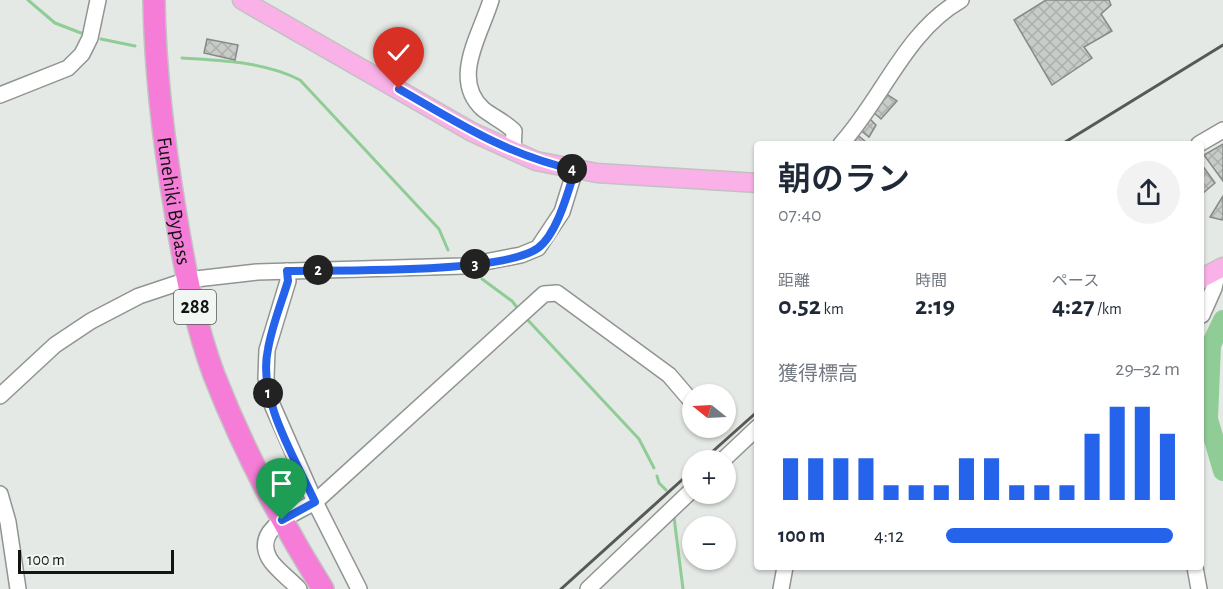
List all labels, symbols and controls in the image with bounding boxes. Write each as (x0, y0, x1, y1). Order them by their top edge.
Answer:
pin (373, 27, 424, 89)
icon: check (382, 36, 415, 69)
street label: Funehiki Bypass (154, 135, 195, 267)
pin: 4 (557, 154, 587, 184)
text: 4 (568, 161, 576, 177)
button: share (1117, 161, 1180, 224)
text: 朝のラン (778, 164, 910, 197)
text: 07:40 (778, 205, 822, 225)
pin: 3 (460, 249, 490, 279)
pin: 2 (303, 255, 333, 285)
text: 3 (472, 256, 478, 272)
text: 2 (314, 262, 322, 278)
text: 距離 (778, 273, 810, 289)
text: 時間 (915, 273, 947, 289)
text: ペース (1052, 273, 1099, 289)
road number: 288 (174, 290, 216, 324)
text: 0.52 (778, 293, 821, 319)
text: 2:19 (915, 293, 955, 319)
text: 4:27 (1052, 293, 1095, 319)
text: km (821, 301, 844, 317)
text: /km (1095, 301, 1122, 317)
text: 29–32 m (1115, 359, 1180, 379)
text: 獲得標高 (778, 364, 858, 384)
pin: 1 (253, 378, 283, 408)
north arrow (682, 384, 736, 438)
map controls (682, 384, 736, 570)
text: 1 (265, 385, 271, 401)
button: + (682, 450, 736, 504)
pin (256, 458, 307, 520)
icon: arrive (265, 467, 298, 500)
button: − (682, 516, 736, 570)
text: 100 m (778, 526, 825, 546)
text: 4:12 (874, 526, 904, 546)
scale bar (18, 547, 174, 574)
text: 100 m (27, 552, 65, 568)

